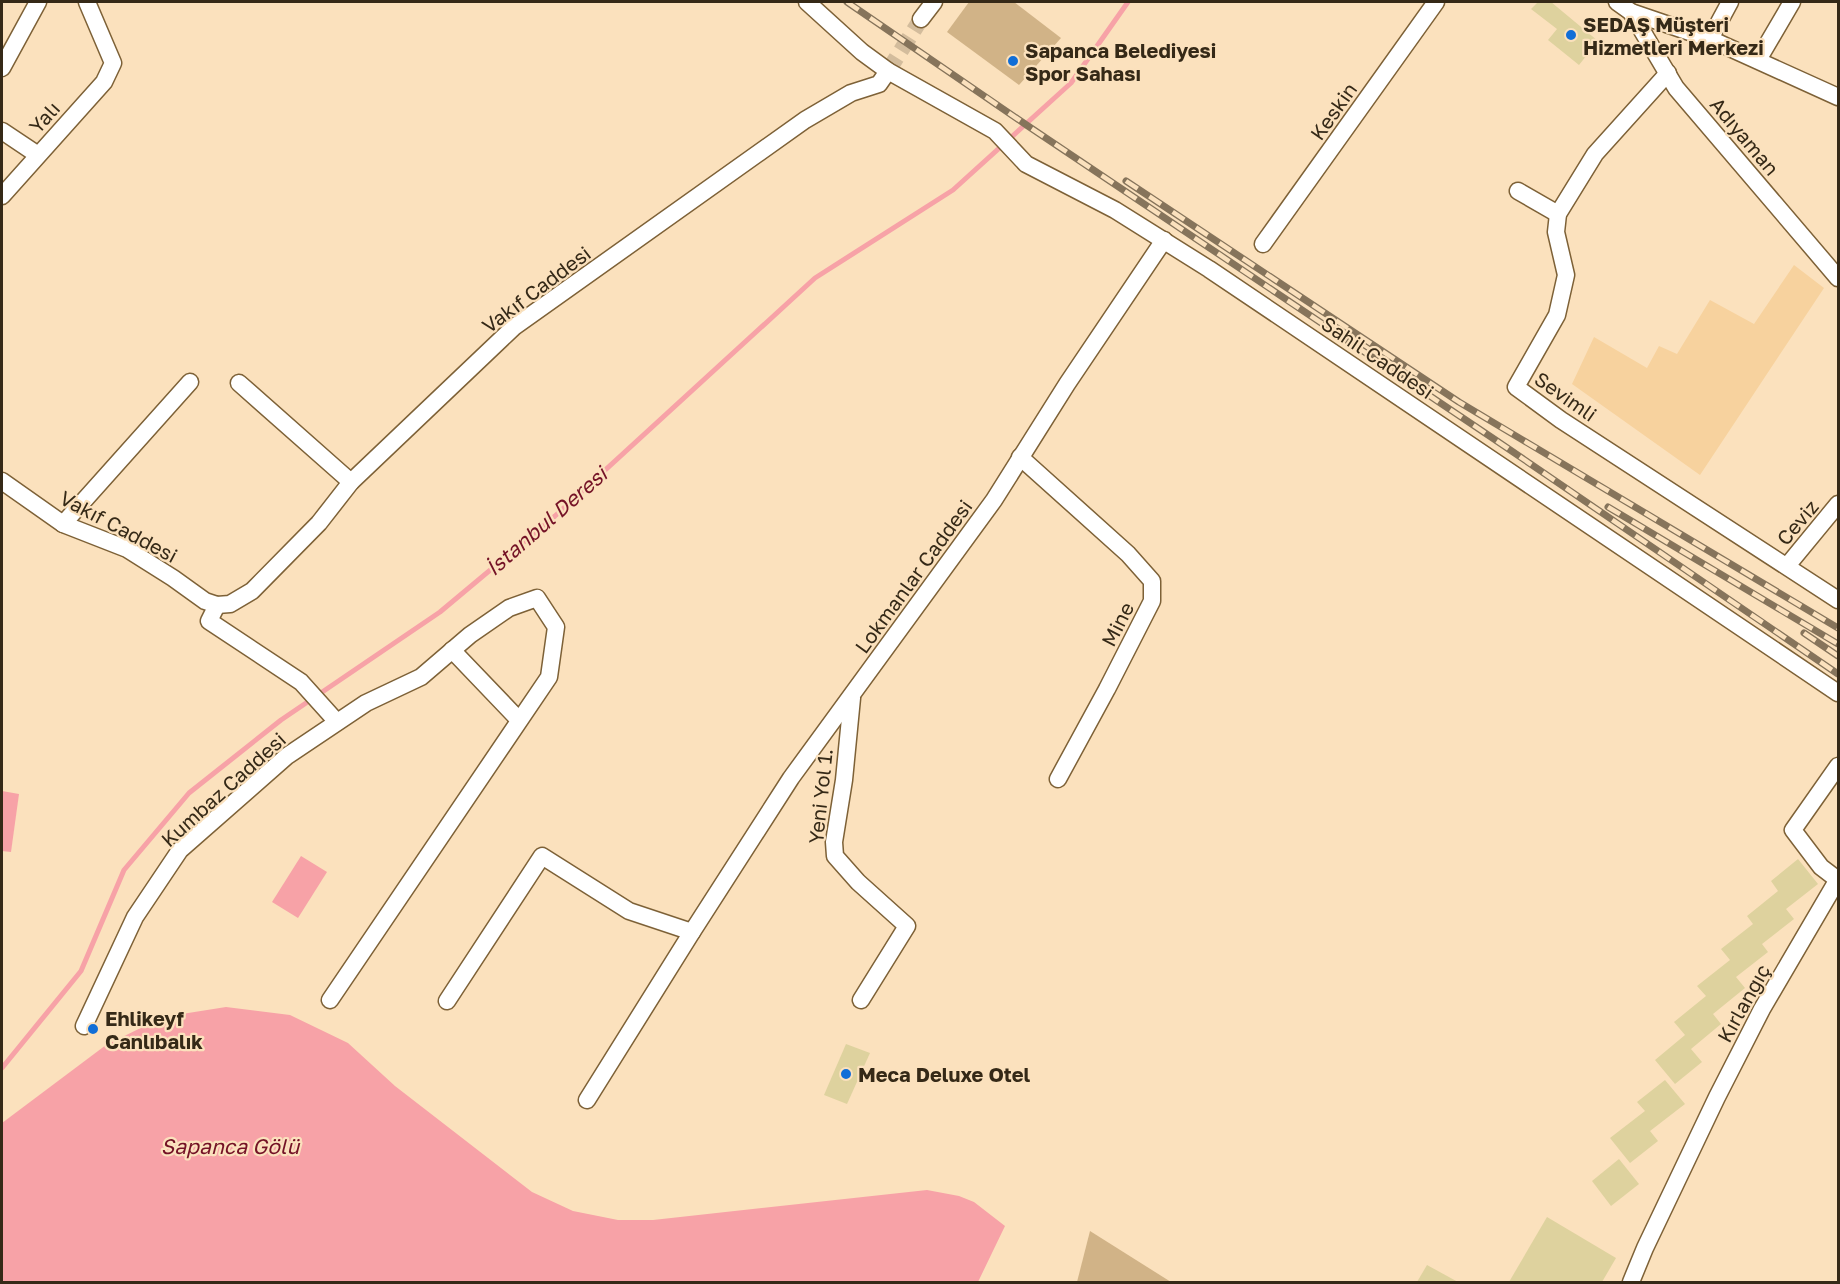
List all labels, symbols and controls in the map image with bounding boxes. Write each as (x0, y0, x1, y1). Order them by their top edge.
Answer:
place label: SEDAŞ Müşteri Hizmetleri Merkezi (1583, 12, 1764, 59)
marker: SEDAŞ Müşteri Hizmetleri Merkezi (1564, 28, 1578, 42)
place label: Sapanca Belediyesi Spor Sahası (1025, 38, 1216, 85)
marker: Sapanca Belediyesi Spor Sahası (1006, 54, 1020, 68)
street label: Keskin (1305, 78, 1361, 144)
street label: Adıyaman (1706, 92, 1784, 180)
street label: Yalı (24, 96, 64, 138)
street label: Vakıf Caddesi (477, 240, 595, 338)
street label: Sahil Caddesi (1317, 311, 1439, 403)
street label: Sevimli (1530, 366, 1602, 426)
water label: İstanbul Deresi (480, 460, 614, 581)
street label: Vakıf Caddesi (56, 485, 182, 567)
street label: Lokmanlar Caddesi (849, 495, 977, 657)
street label: Ceviz (1771, 495, 1823, 549)
street label: Mine (1096, 598, 1138, 650)
street label: Kumbaz Caddesi (156, 727, 290, 851)
street label: Yeni Yol 1. (803, 747, 837, 845)
street label: Kırlangıç (1712, 960, 1774, 1046)
place label: Ehlikeyf Canlıbalık (105, 1006, 203, 1053)
marker: Ehlikeyf Canlıbalık (86, 1022, 100, 1036)
place label: Meca Deluxe Otel (858, 1062, 1031, 1086)
marker: Meca Deluxe Otel (839, 1067, 853, 1081)
water label: Sapanca Gölü (161, 1133, 300, 1159)

